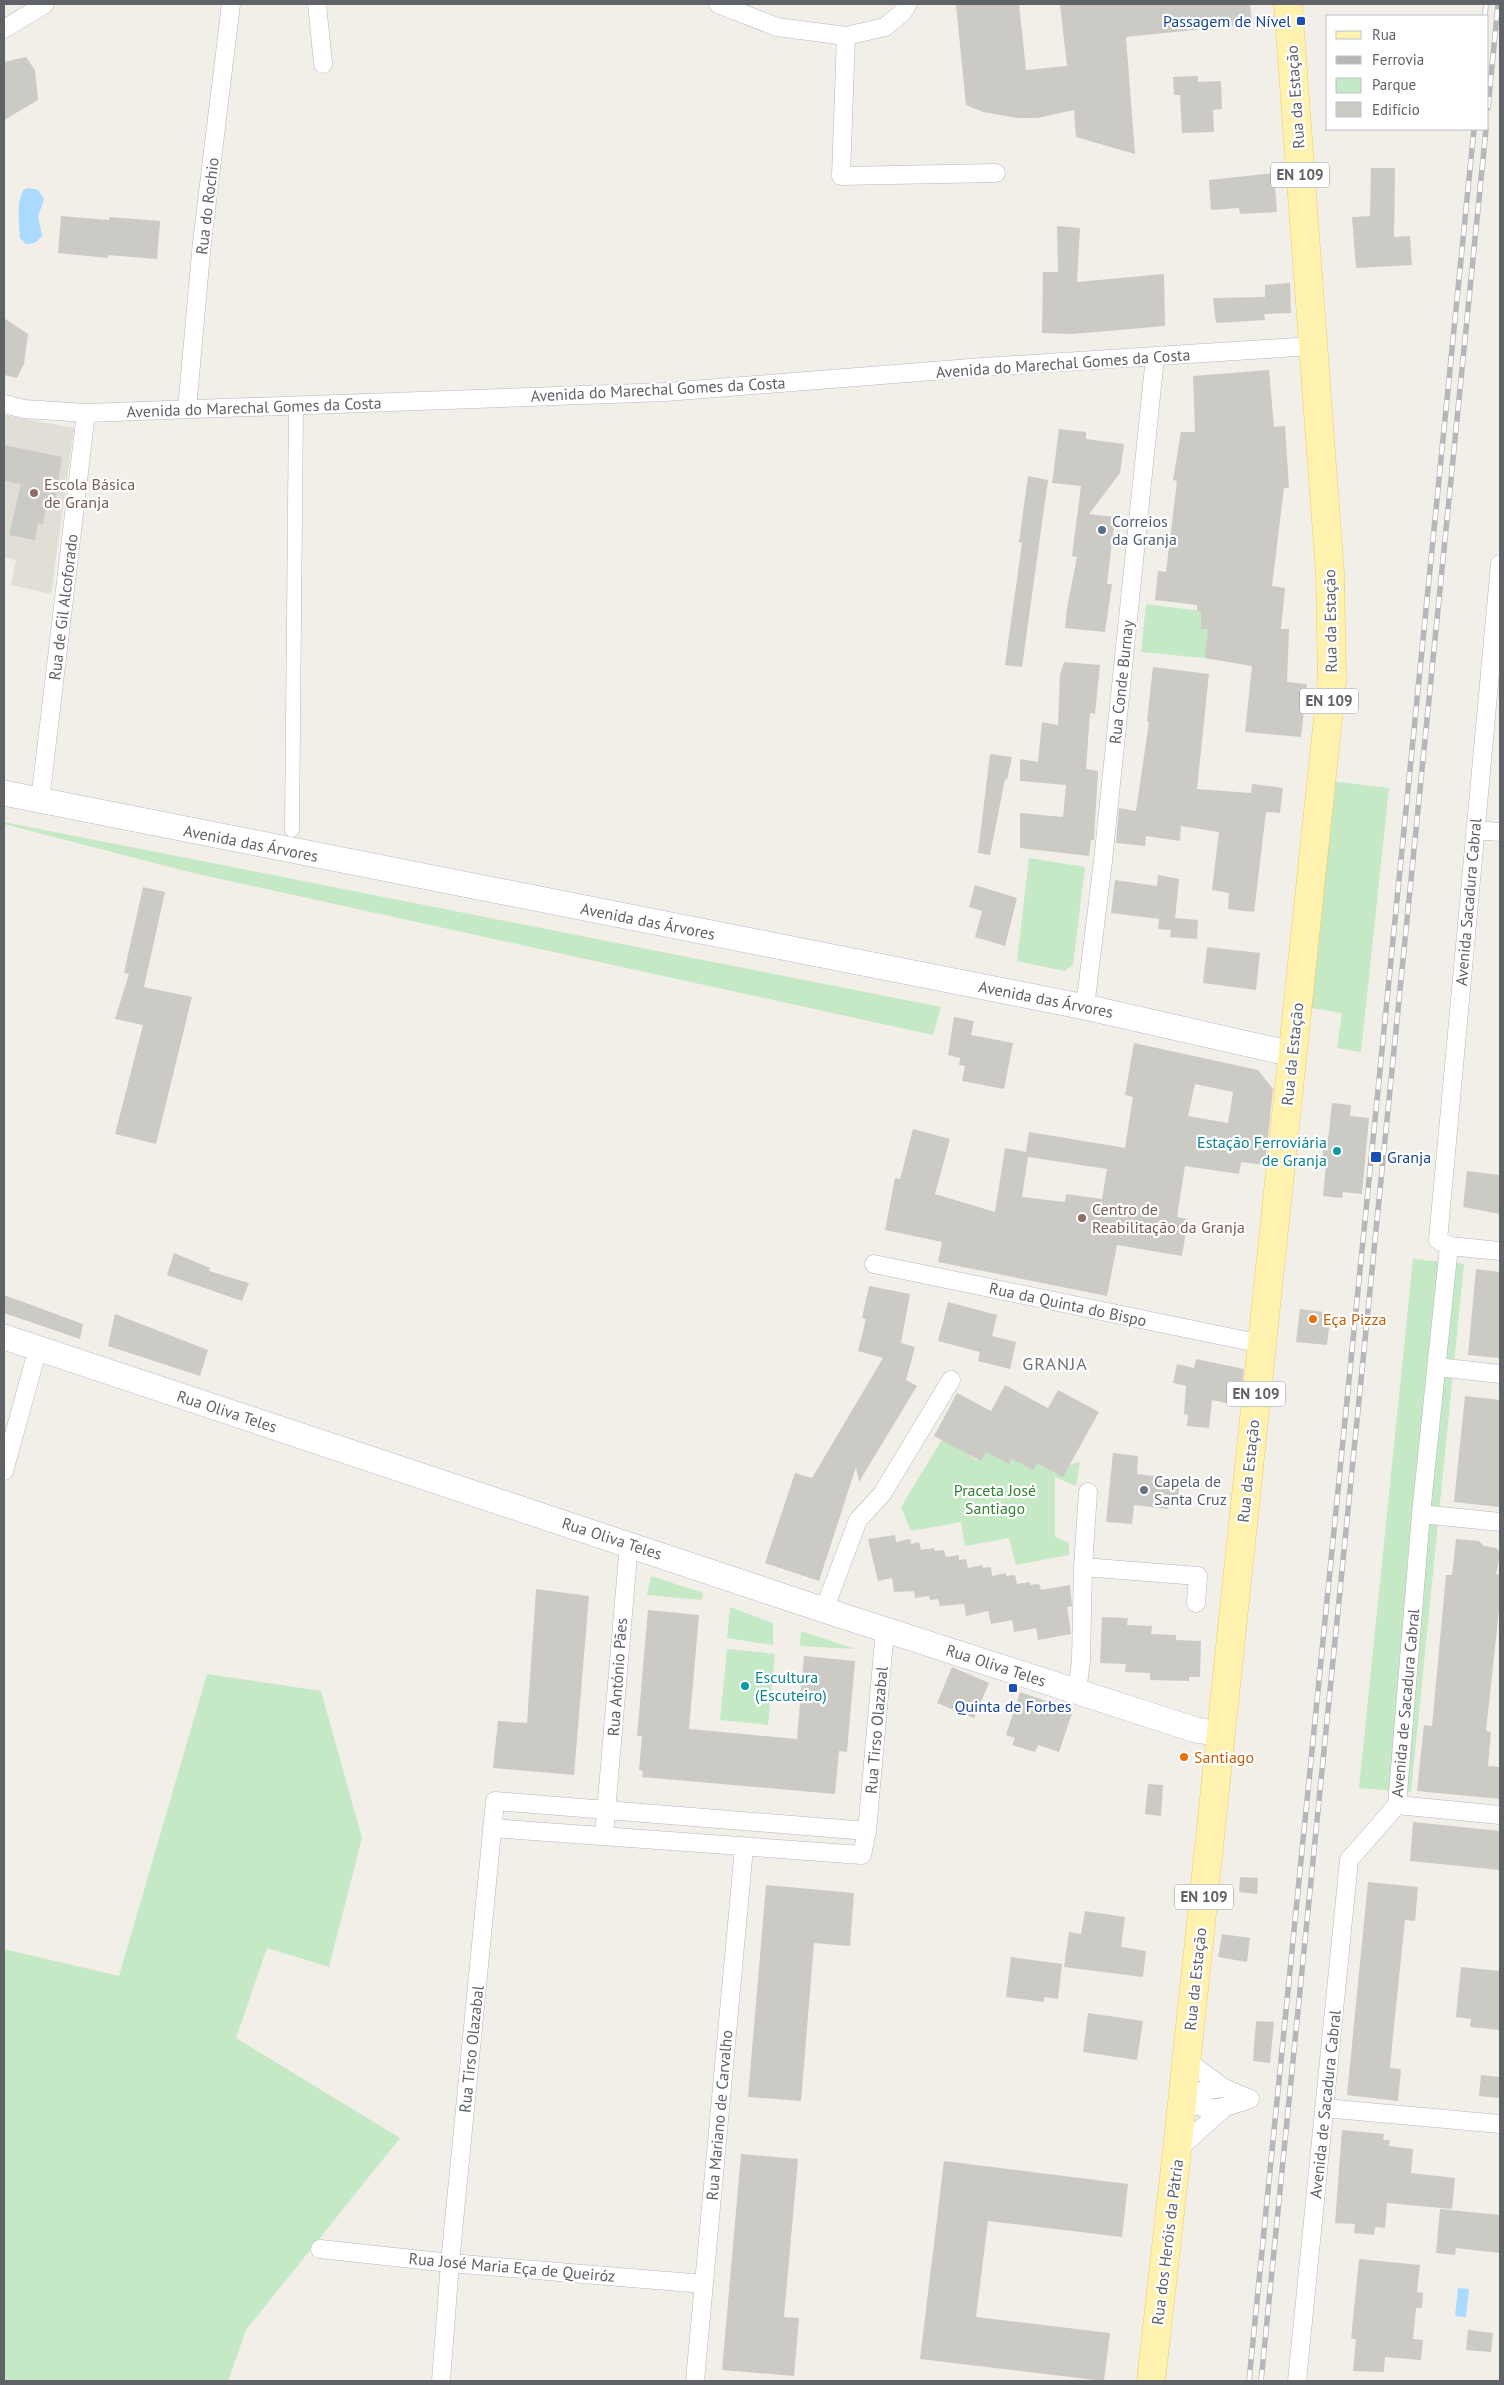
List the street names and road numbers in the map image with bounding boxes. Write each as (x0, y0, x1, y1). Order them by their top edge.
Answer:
street label: Rua da Estação (1281, 45, 1309, 149)
street label: Rua do Rochio (191, 156, 223, 256)
road number: EN 109 (1271, 162, 1329, 188)
street label: Avenida do Marechal Gomes da Costa (935, 344, 1191, 382)
street label: Avenida do Marechal Gomes da Costa (530, 372, 786, 406)
street label: Avenida do Marechal Gomes da Costa (126, 393, 382, 421)
street label: Rua de Gil Alcoforado (44, 533, 82, 681)
street label: Rua da Estação (1319, 569, 1341, 673)
street label: Rua Conde Burnay (1105, 618, 1138, 745)
road number: EN 109 (1300, 688, 1358, 714)
street label: Avenida Sacadura Cabral (1451, 817, 1485, 987)
street label: Avenida das Árvores (182, 820, 320, 866)
street label: Avenida das Árvores (579, 898, 717, 944)
street label: Avenida das Árvores (977, 976, 1115, 1022)
street label: Rua da Estação (1277, 1002, 1307, 1106)
street label: Rua da Quinta do Bispo (988, 1278, 1148, 1330)
road number: EN 109 (1227, 1382, 1285, 1406)
street label: Rua Oliva Teles (174, 1385, 280, 1437)
street label: Rua da Estação (1233, 1419, 1263, 1523)
street label: Rua Oliva Teles (559, 1512, 665, 1564)
street label: Avenida de Sacadura Cabral (1387, 1608, 1423, 1798)
street label: Rua António Pães (603, 1617, 631, 1737)
street label: Rua Oliva Teles (943, 1639, 1049, 1691)
street label: Rua Tirso Olazabal (860, 1665, 892, 1795)
road number: EN 109 (1175, 1884, 1233, 1910)
street label: Rua da Estação (1180, 1927, 1210, 2031)
street label: Rua Tirso Olazabal (454, 1984, 488, 2114)
street label: Avenida de Sacadura Cabral (1305, 2009, 1345, 2199)
street label: Rua Mariano de Carvalho (702, 2029, 736, 2201)
street label: Rua dos Heróis da Pátria (1147, 2158, 1187, 2326)
street label: Rua José Maria Eça de Queiróz (408, 2248, 616, 2286)

